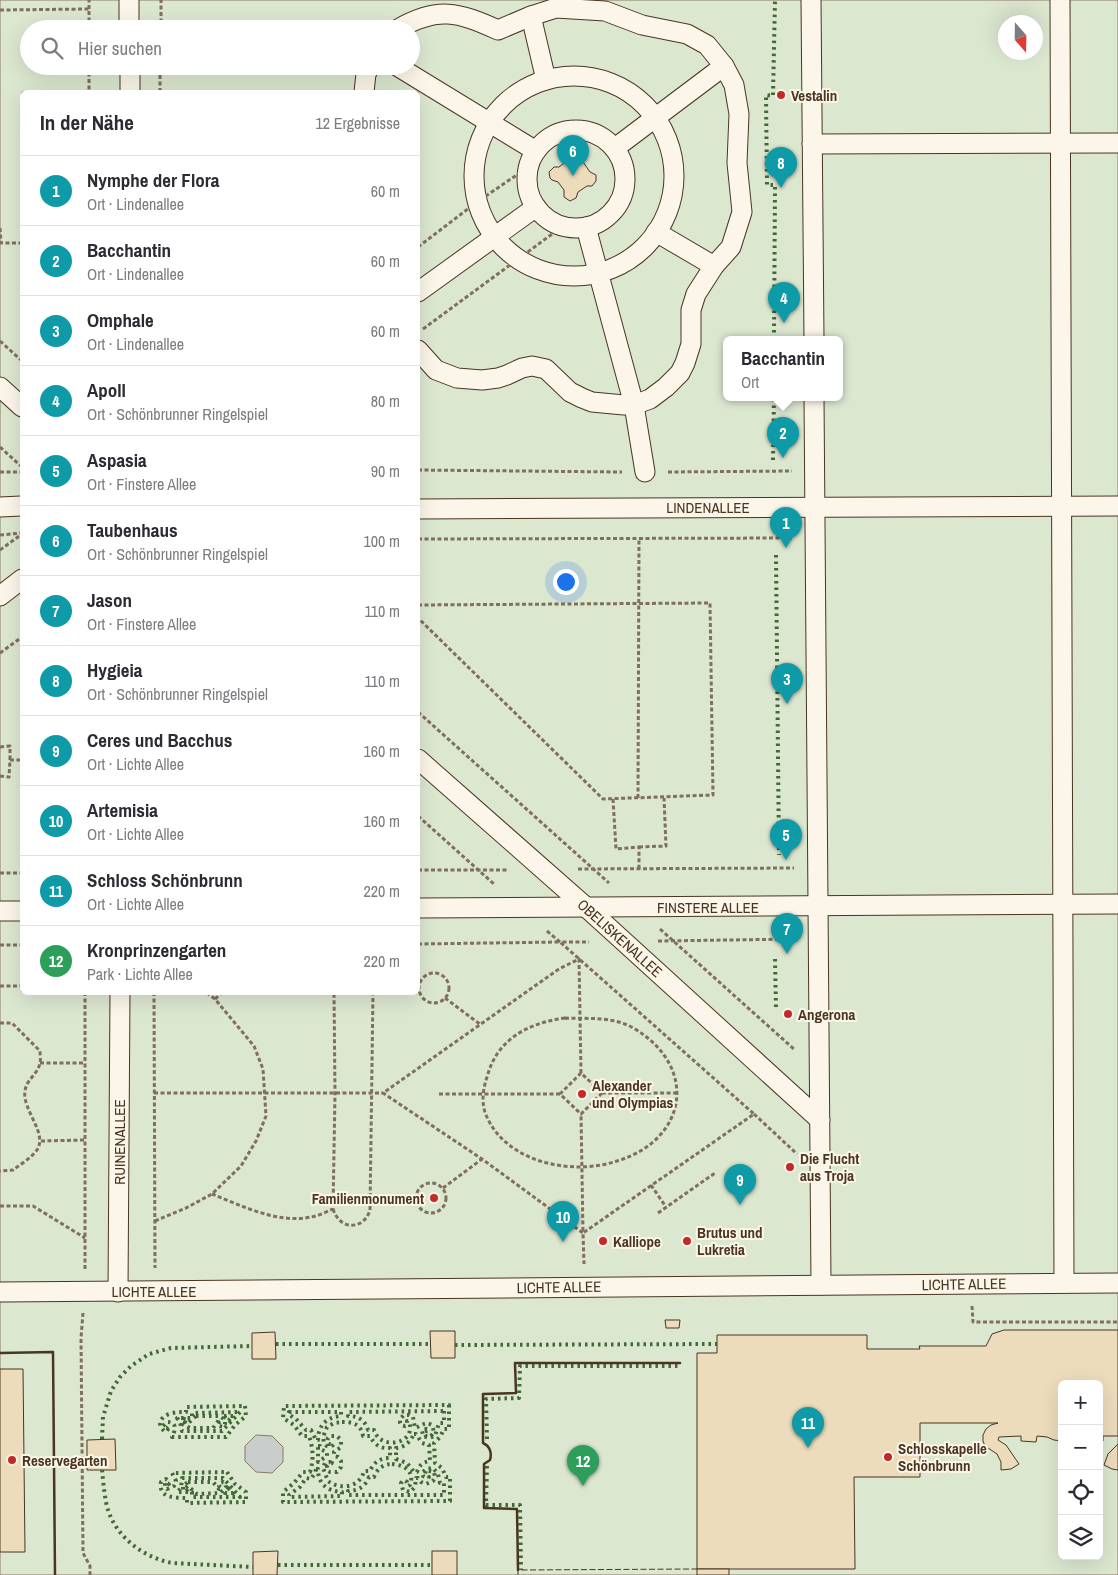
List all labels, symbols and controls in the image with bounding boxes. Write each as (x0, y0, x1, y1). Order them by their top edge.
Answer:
north arrow (998, 15, 1043, 60)
search box (20, 20, 420, 75)
icon: search (38, 34, 66, 62)
text: Hier suchen (78, 35, 162, 61)
place label: Vestalin (791, 85, 837, 106)
marker: Vestalin (775, 89, 787, 101)
text: In der Nähe (40, 108, 134, 137)
text: 12 Ergebnisse (315, 112, 400, 134)
pin: 6 (557, 135, 589, 176)
pin: 8 (765, 147, 797, 188)
text: Nymphe der Flora (87, 167, 219, 193)
text: 1 (52, 180, 60, 202)
text: 60 m (371, 180, 400, 202)
text: Ort · Lindenallee (87, 193, 184, 215)
text: Bacchantin (87, 237, 171, 263)
text: 2 (52, 250, 60, 272)
text: 60 m (371, 250, 400, 272)
text: Ort · Lindenallee (87, 263, 184, 285)
pin: 4 (768, 282, 800, 323)
text: Omphale (87, 307, 154, 333)
text: 3 (52, 320, 60, 342)
text: 60 m (371, 320, 400, 342)
text: Ort · Lindenallee (87, 333, 184, 355)
popup (723, 336, 843, 401)
text: Bacchantin (741, 345, 825, 371)
text: Ort (741, 371, 759, 393)
text: Apoll (87, 377, 126, 403)
text: 4 (52, 390, 60, 412)
text: 80 m (371, 390, 400, 412)
text: Ort · Schönbrunner Ringelspiel (87, 403, 268, 425)
pin: 2 (767, 417, 799, 458)
text: Aspasia (87, 447, 147, 473)
text: 5 (52, 460, 60, 482)
text: 90 m (371, 460, 400, 482)
text: Ort · Finstere Allee (87, 473, 196, 495)
street label: LINDENALLEE (666, 497, 750, 518)
pin: 1 (770, 507, 802, 548)
text: Taubenhaus (87, 517, 178, 543)
text: 6 (52, 530, 60, 552)
text: 100 m (364, 530, 400, 552)
text: Ort · Schönbrunner Ringelspiel (87, 543, 268, 565)
your location (553, 569, 579, 595)
text: Jason (87, 587, 132, 613)
text: 7 (52, 600, 60, 622)
text: 110 m (364, 600, 400, 622)
text: Ort · Finstere Allee (87, 613, 196, 635)
text: Hygieia (87, 657, 142, 683)
pin: 3 (771, 663, 803, 704)
text: 8 (52, 670, 60, 692)
text: 110 m (364, 670, 400, 692)
text: Ort · Schönbrunner Ringelspiel (87, 683, 268, 705)
text: Ceres und Bacchus (87, 727, 232, 753)
text: 9 (52, 740, 60, 762)
text: 160 m (364, 740, 400, 762)
text: Ort · Lichte Allee (87, 753, 184, 775)
text: Artemisia (87, 797, 158, 823)
text: 10 (49, 810, 63, 832)
text: 160 m (364, 810, 400, 832)
pin: 5 (770, 819, 802, 860)
text: Ort · Lichte Allee (87, 823, 184, 845)
text: Schloss Schönbrunn (87, 867, 243, 893)
text: 11 (49, 880, 63, 902)
text: 220 m (364, 880, 400, 902)
text: Ort · Lichte Allee (87, 893, 184, 915)
street label: OBELISKENALLEE (573, 894, 667, 982)
street label: FINSTERE ALLEE (657, 897, 759, 918)
pin: 7 (771, 913, 803, 954)
text: Kronprinzengarten (87, 937, 226, 963)
text: 12 (49, 950, 63, 972)
text: 220 m (364, 950, 400, 972)
text: Park · Lichte Allee (87, 963, 193, 985)
place label: Angerona (798, 1004, 856, 1025)
marker: Angerona (782, 1008, 794, 1020)
place label: Alexander und Olympias (592, 1075, 674, 1113)
marker: Alexander und Olympias (576, 1088, 588, 1100)
street label: RUINENALLEE (109, 1099, 130, 1185)
place label: Die Flucht aus Troja (800, 1148, 859, 1186)
marker: Die Flucht aus Troja (784, 1161, 796, 1173)
pin: 9 (724, 1164, 756, 1205)
place label: Familienmonument (312, 1188, 424, 1209)
marker: Familienmonument (428, 1192, 440, 1204)
pin: 10 (547, 1201, 579, 1242)
place label: Brutus und Lukretia (697, 1222, 763, 1260)
place label: Kalliope (613, 1231, 661, 1252)
marker: Kalliope (597, 1235, 609, 1247)
marker: Brutus und Lukretia (681, 1235, 693, 1247)
street label: LICHTE ALLEE (921, 1273, 1007, 1295)
street label: LICHTE ALLEE (516, 1276, 602, 1298)
street label: LICHTE ALLEE (112, 1281, 196, 1302)
map controls (1058, 1380, 1103, 1560)
button: + (1058, 1380, 1103, 1425)
pin: 11 (792, 1407, 824, 1448)
button: − (1058, 1425, 1103, 1470)
place label: Schlosskapelle Schönbrunn (898, 1438, 987, 1476)
pin: 12 (567, 1445, 599, 1486)
place label: Reservegarten (22, 1450, 107, 1471)
marker: Schlosskapelle Schönbrunn (882, 1451, 894, 1463)
marker: Reservegarten (6, 1454, 18, 1466)
button: locate (1058, 1470, 1103, 1515)
button: layers (1058, 1515, 1103, 1560)

